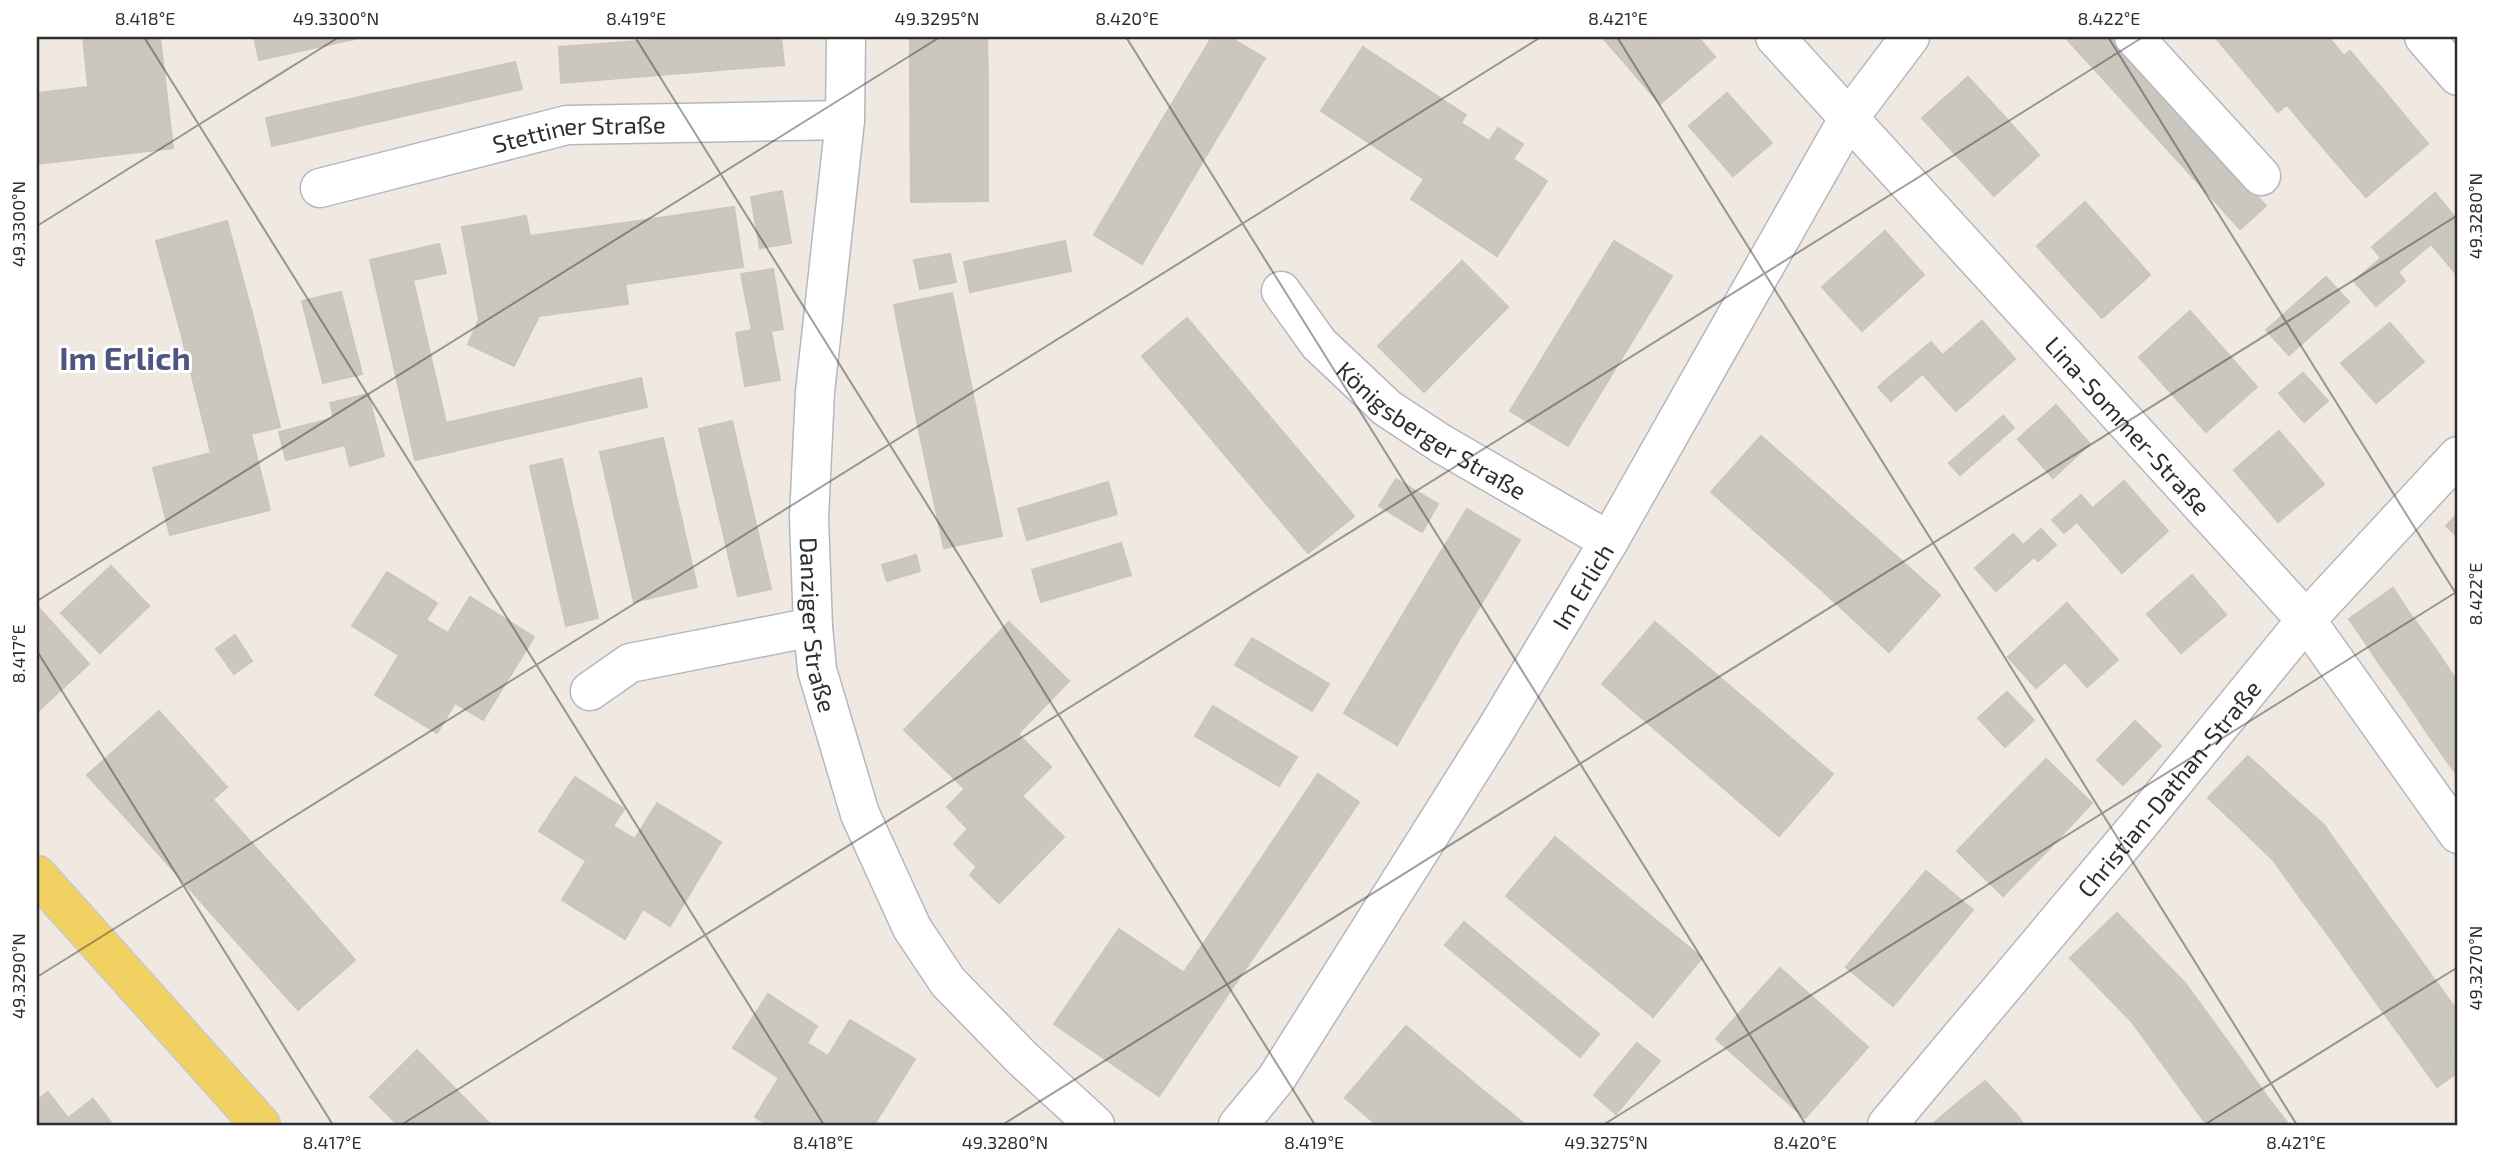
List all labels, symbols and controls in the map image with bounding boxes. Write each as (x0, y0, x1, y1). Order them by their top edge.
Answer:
text: 8.418°E (115, 7, 175, 29)
text: 49.3300°N (293, 7, 379, 29)
text: 8.419°E (606, 7, 666, 29)
text: 49.3295°N (895, 7, 979, 29)
text: 8.420°E (1095, 7, 1159, 29)
text: 8.421°E (1588, 7, 1648, 29)
text: 8.422°E (2078, 7, 2140, 29)
street label: Stettiner Straße (489, 109, 666, 158)
text: 49.3280°N (2464, 173, 2486, 259)
text: 49.3300°N (7, 181, 29, 267)
street label: Lina-Sommer-Straße (2040, 330, 2217, 520)
district label: Im Erlich (59, 338, 191, 376)
street label: Königsberger Straße (1331, 354, 1532, 505)
street label: Danziger Straße (795, 536, 843, 715)
street label: Im Erlich (1545, 538, 1619, 634)
text: 8.422°E (2464, 563, 2486, 625)
text: 8.417°E (7, 625, 29, 683)
street label: Christian-Dathan-Straße (2070, 673, 2266, 902)
text: 49.3270°N (2464, 926, 2486, 1010)
text: 49.3290°N (7, 933, 29, 1019)
text: 8.417°E (303, 1131, 361, 1153)
text: 8.418°E (793, 1131, 853, 1153)
text: 49.3280°N (962, 1131, 1048, 1153)
text: 8.419°E (1284, 1131, 1344, 1153)
text: 49.3275°N (1564, 1131, 1648, 1153)
text: 8.420°E (1773, 1131, 1837, 1153)
text: 8.421°E (2266, 1131, 2326, 1153)

